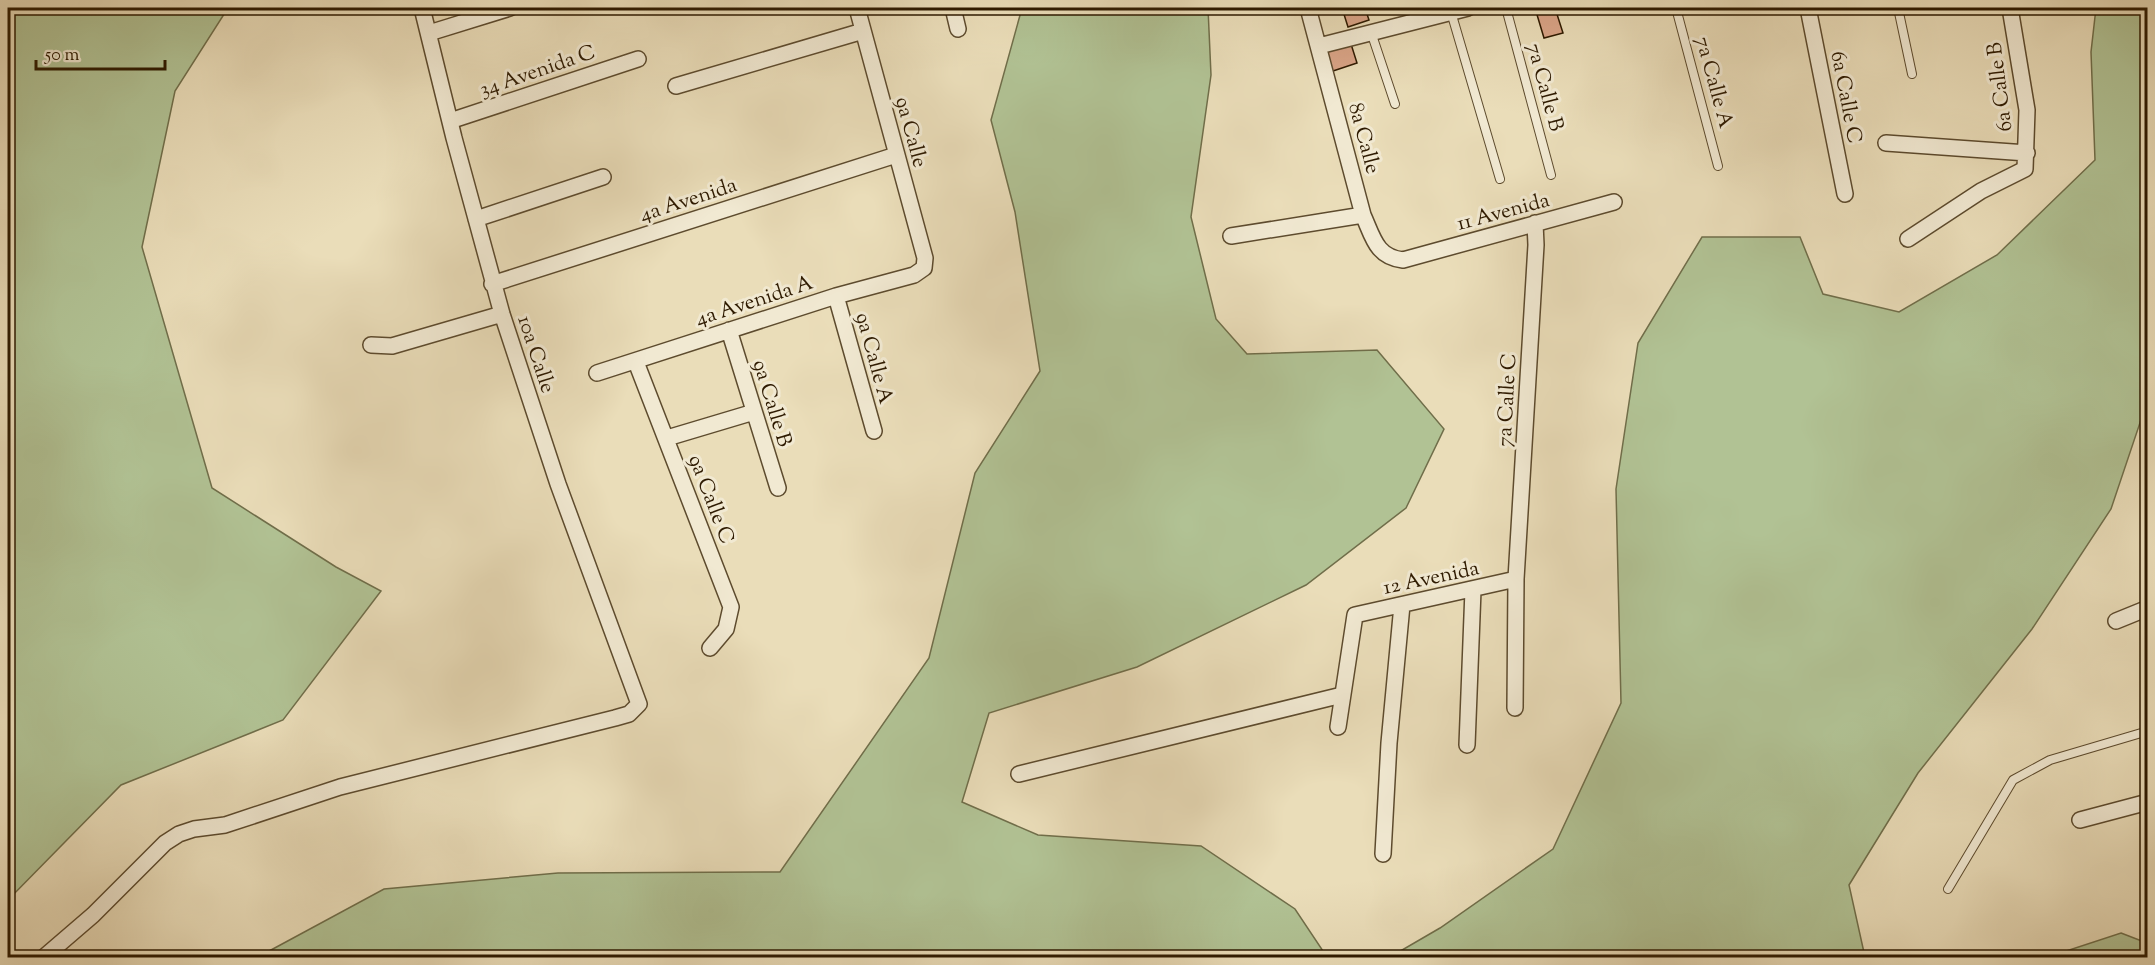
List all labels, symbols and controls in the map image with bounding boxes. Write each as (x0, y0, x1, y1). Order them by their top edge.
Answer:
scale bar (36, 33, 165, 71)
street label: 7a Calle A (1686, 33, 1740, 132)
street label: 34 Avenida C (476, 38, 600, 106)
street label: 7a Calle B (1518, 40, 1570, 135)
street label: 6a Calle B (1981, 40, 2021, 133)
text: 50 m (44, 43, 80, 69)
street label: 6a Calle C (1821, 49, 1869, 146)
street label: 9a Calle (886, 94, 934, 171)
street label: 8a Calle (1339, 100, 1387, 177)
street label: 4a Avenida (636, 171, 741, 231)
street label: 11 Avenida (1454, 186, 1553, 240)
street label: 4a Avenida A (692, 269, 817, 335)
street label: 9a Calle A (846, 309, 900, 408)
street label: 10a Calle (509, 312, 562, 397)
street label: 7a Calle C (1491, 353, 1525, 448)
street label: 9a Calle B (744, 356, 799, 451)
street label: 9a Calle C (679, 451, 741, 549)
street label: 12 Avenida (1381, 554, 1482, 604)

